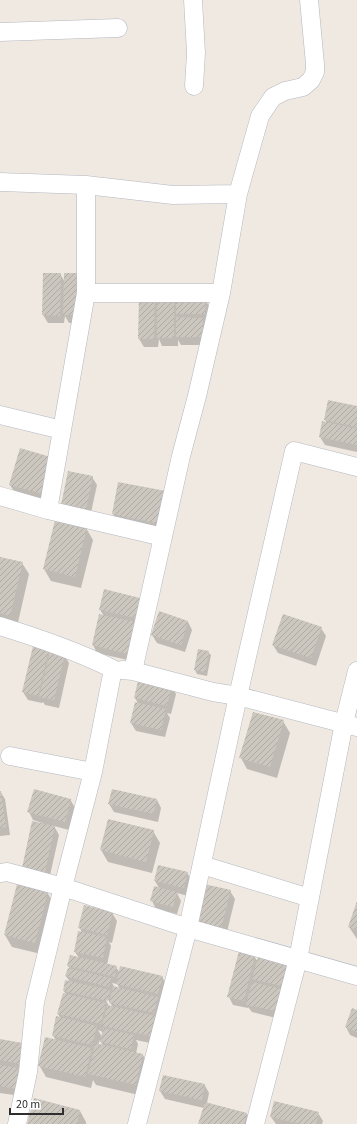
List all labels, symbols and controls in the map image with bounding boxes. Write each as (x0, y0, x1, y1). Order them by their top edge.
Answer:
scale bar (10, 1090, 63, 1116)
text: 20 m (16, 1096, 40, 1113)

